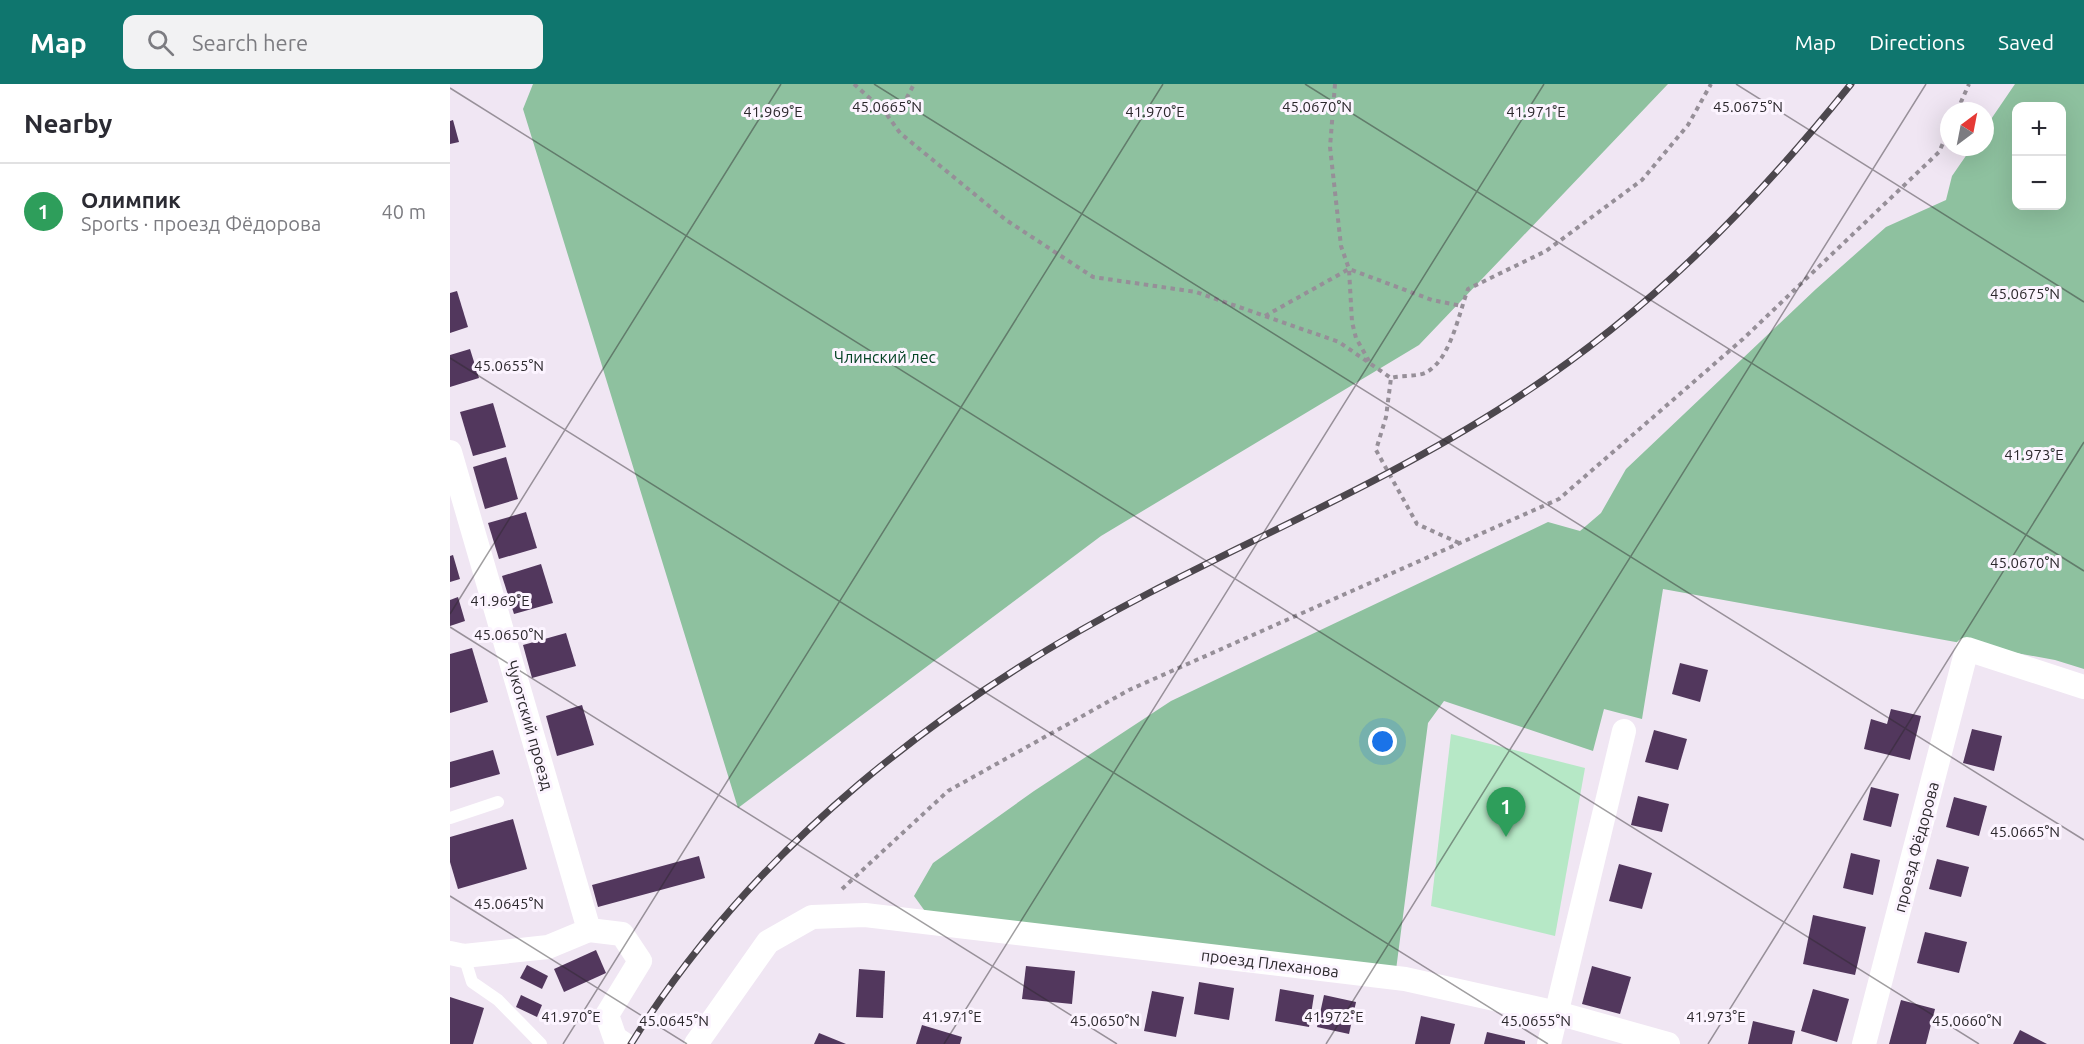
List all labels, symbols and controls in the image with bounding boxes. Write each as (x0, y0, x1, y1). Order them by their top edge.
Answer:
search box (123, 15, 543, 69)
icon: search (144, 26, 177, 59)
text: Map (30, 27, 87, 58)
text: Search here (192, 30, 308, 55)
text: Map (1795, 30, 1836, 54)
text: Directions (1869, 30, 1965, 54)
text: Saved (1998, 30, 2054, 54)
text: 45.0665°N (852, 98, 922, 115)
text: 45.0670°N (1282, 98, 1352, 115)
text: 45.0675°N (1713, 98, 1783, 115)
north arrow (1940, 102, 1994, 156)
map controls (2012, 102, 2066, 210)
button: + (2012, 102, 2066, 156)
text: 41.969°E (743, 103, 803, 120)
text: 41.970°E (1125, 103, 1185, 120)
text: 41.971°E (1506, 103, 1566, 120)
text: Nearby (24, 109, 112, 138)
button: − (2012, 156, 2066, 210)
text: Олимпик (81, 187, 181, 212)
text: 1 (38, 200, 49, 223)
text: 40 m (382, 200, 426, 223)
text: Sports · проезд Фёдорова (81, 212, 321, 235)
text: 45.0675°N (1990, 285, 2060, 302)
park label: Члинский лес (834, 348, 937, 366)
text: 45.0655°N (474, 357, 544, 374)
text: 41.973°E (2004, 446, 2064, 463)
text: 45.0670°N (1990, 554, 2060, 571)
text: 41.969°E (470, 592, 530, 609)
text: 45.0650°N (474, 626, 544, 643)
street label: Чукотский проезд (503, 658, 557, 792)
your location (1368, 727, 1397, 756)
street label: проезд Фёдорова (1890, 780, 1942, 914)
pin: 1 (1486, 788, 1526, 837)
text: 45.0665°N (1990, 823, 2060, 840)
text: 45.0645°N (474, 895, 544, 912)
street label: проезд Плеханова (1200, 946, 1340, 980)
text: 41.970°E (541, 1008, 601, 1025)
text: 41.971°E (922, 1008, 982, 1025)
text: 41.972°E (1304, 1008, 1364, 1025)
text: 41.973°E (1686, 1008, 1746, 1025)
text: 45.0645°N (639, 1012, 709, 1029)
text: 45.0650°N (1070, 1012, 1140, 1029)
text: 45.0655°N (1501, 1012, 1571, 1029)
text: 45.0660°N (1932, 1012, 2002, 1029)

